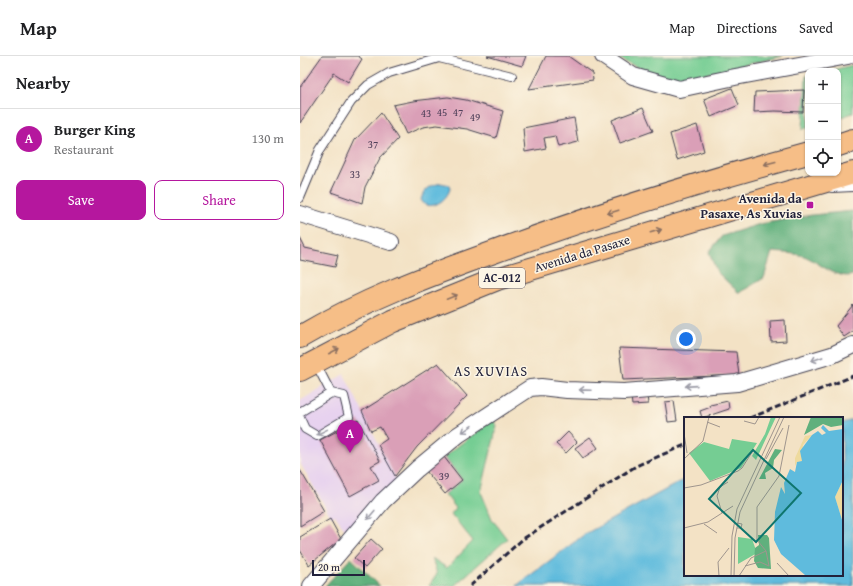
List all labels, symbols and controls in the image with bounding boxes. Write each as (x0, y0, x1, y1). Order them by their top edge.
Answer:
text: Map (20, 14, 57, 42)
text: Map (669, 18, 695, 38)
text: Directions (717, 18, 777, 38)
text: Saved (799, 18, 833, 38)
map controls (805, 68, 841, 176)
button: + (805, 68, 841, 104)
text: Nearby (16, 70, 70, 95)
house number: 45 (437, 104, 447, 120)
house number: 47 (453, 104, 463, 120)
button: − (805, 104, 841, 140)
house number: 43 (421, 105, 431, 121)
house number: 49 (470, 109, 480, 125)
text: Burger King (54, 119, 135, 140)
text: A (25, 129, 33, 148)
text: 130 m (252, 129, 284, 148)
house number: 37 (368, 136, 378, 152)
text: Restaurant (54, 140, 114, 159)
button: locate (805, 140, 841, 176)
one-way arrow (764, 160, 777, 167)
house number: 33 (350, 166, 360, 182)
button: Save (16, 180, 146, 220)
button: Share (154, 180, 284, 220)
place label: Avenida da Pasaxe, As Xuvias (701, 189, 802, 223)
marker: Avenida da Pasaxe, As Xuvias (805, 200, 815, 210)
one-way arrow (607, 208, 619, 216)
one-way arrow (649, 227, 662, 234)
street label: Avenida da Pasaxe (532, 230, 632, 277)
road number: AC-012 (479, 268, 525, 288)
one-way arrow (446, 293, 458, 301)
your location (676, 329, 696, 349)
one-way arrow (328, 347, 340, 354)
one-way arrow (811, 355, 823, 363)
district label: AS XUVIAS (454, 361, 528, 381)
one-way arrow (685, 383, 698, 390)
one-way arrow (579, 386, 592, 394)
inset map (684, 417, 843, 576)
pin: A (337, 420, 363, 453)
one-way arrow (462, 425, 473, 433)
one-way arrow (316, 429, 328, 436)
house number: 39 (439, 468, 449, 484)
one-way arrow (366, 510, 375, 521)
scale bar (312, 558, 365, 577)
text: 20 m (318, 559, 340, 575)

